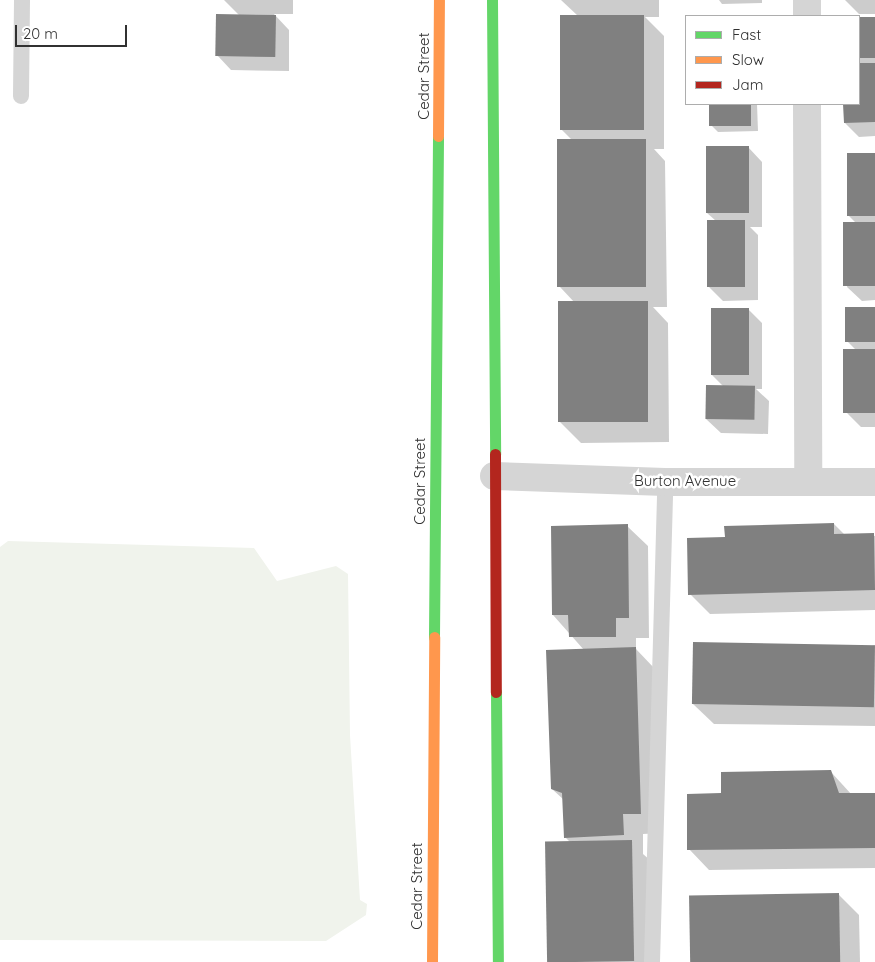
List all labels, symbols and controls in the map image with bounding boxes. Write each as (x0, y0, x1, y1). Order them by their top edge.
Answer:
scale bar (18, 15, 130, 47)
legend (685, 15, 860, 105)
text: 20 m (23, 24, 58, 43)
text: Fast (732, 25, 761, 44)
street label: Cedar Street (415, 32, 433, 120)
text: Slow (732, 50, 764, 69)
text: Jam (732, 75, 763, 94)
street label: Cedar Street (411, 437, 429, 525)
street label: Burton Avenue (634, 472, 736, 490)
street label: Cedar Street (408, 842, 426, 930)

